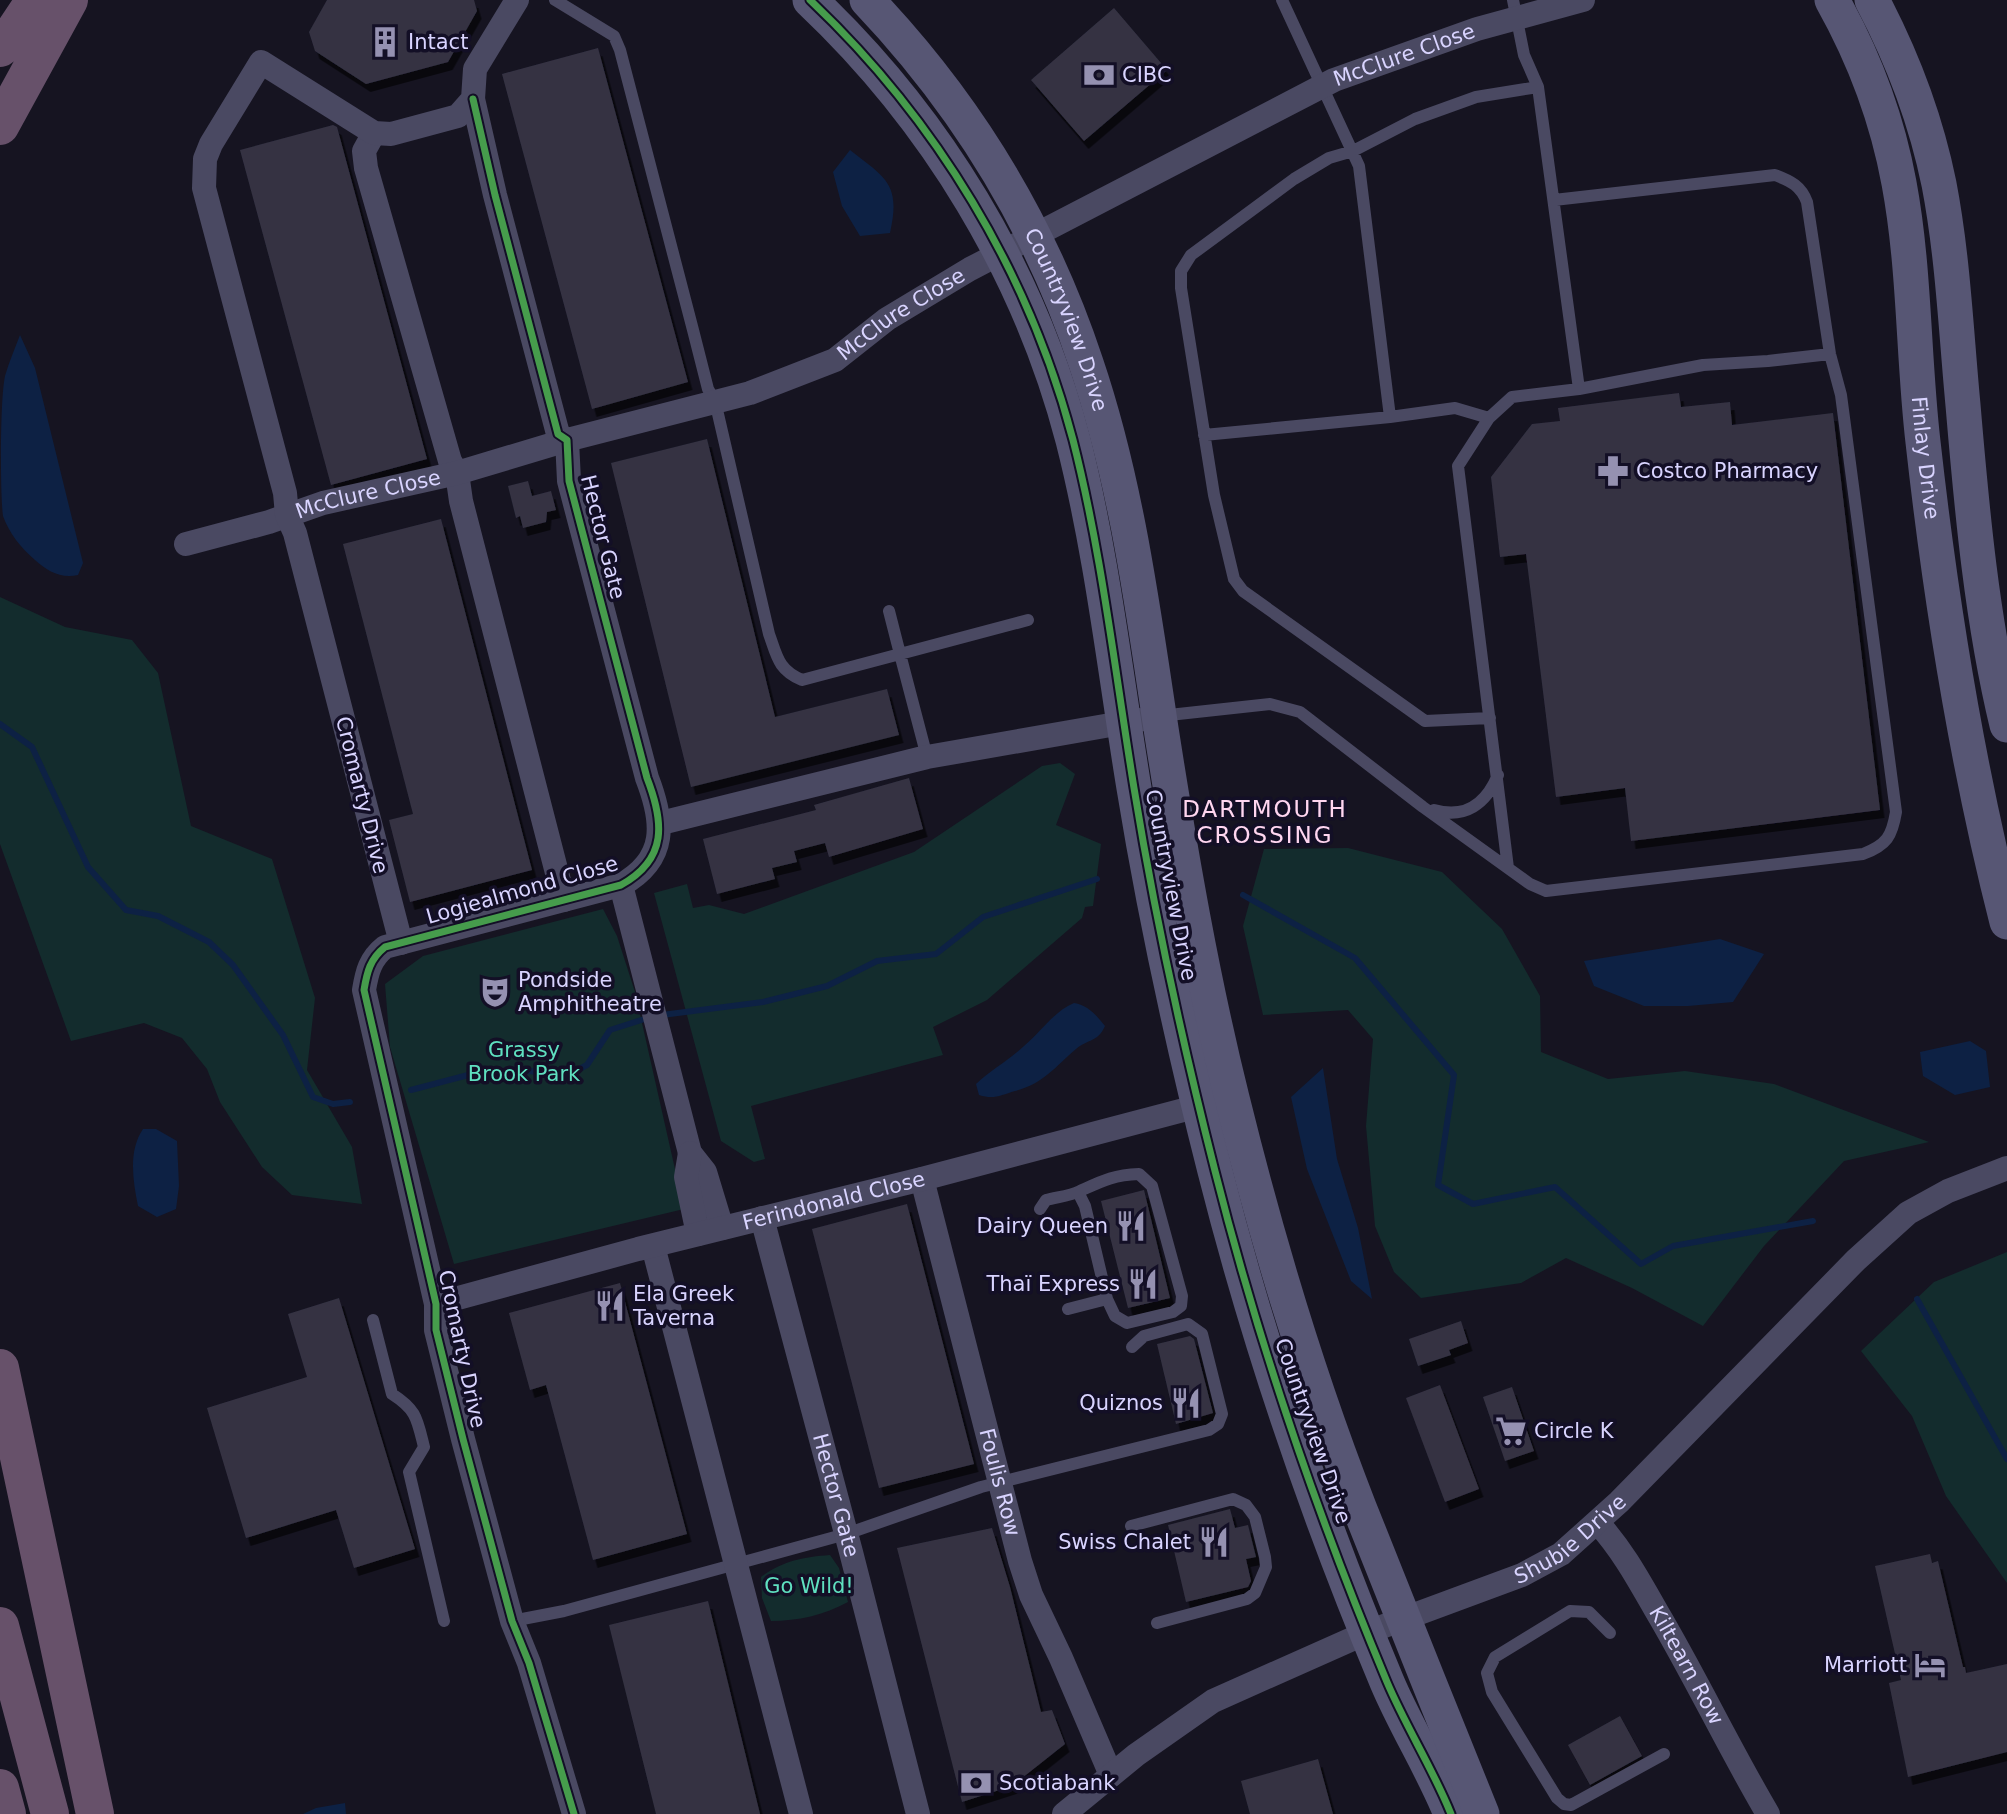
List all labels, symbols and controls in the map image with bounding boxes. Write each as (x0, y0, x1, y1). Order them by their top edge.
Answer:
street label: McClure Close (1330, 19, 1478, 91)
building icon: Intact (368, 25, 402, 59)
place label: Intact (408, 30, 468, 54)
bank icon: CIBC (1082, 58, 1116, 92)
place label: CIBC (1122, 63, 1172, 87)
street label: Countryview Drive (1020, 224, 1112, 414)
street label: McClure Close (833, 263, 969, 366)
street label: Finlay Drive (1907, 395, 1944, 521)
pharmacy icon: Costco Pharmacy (1596, 454, 1630, 488)
place label: Costco Pharmacy (1636, 459, 1818, 483)
street label: McClure Close (292, 465, 443, 524)
street label: Hector Gate (576, 473, 630, 601)
street label: Cromarty Drive (331, 714, 393, 876)
street label: Countryview Drive (1141, 787, 1201, 983)
district label: DARTMOUTH CROSSING (1182, 796, 1348, 848)
street label: Logiealmond Close (423, 851, 621, 929)
place label: Pondside Amphitheatre (518, 968, 662, 1016)
theatre icon: Pondside Amphitheatre (478, 975, 512, 1009)
park label: Grassy Brook Park (468, 1038, 581, 1086)
street label: Ferindonald Close (740, 1167, 928, 1235)
restaurant icon: Dairy Queen (1114, 1209, 1148, 1243)
place label: Dairy Queen (976, 1214, 1108, 1238)
restaurant icon: Thaï Express (1126, 1267, 1160, 1301)
street label: Cromarty Drive (434, 1268, 490, 1430)
place label: Thaï Express (985, 1272, 1120, 1296)
place label: Ela Greek Taverna (632, 1282, 735, 1330)
restaurant icon: Ela Greek Taverna (593, 1289, 627, 1323)
street label: Countryview Drive (1270, 1335, 1356, 1527)
restaurant icon: Quiznos (1169, 1386, 1203, 1420)
place label: Quiznos (1079, 1391, 1163, 1415)
supermarket icon: Circle K (1494, 1414, 1528, 1448)
place label: Circle K (1534, 1419, 1615, 1443)
street label: Foulis Row (974, 1426, 1025, 1539)
street label: Hector Gate (808, 1431, 864, 1560)
street label: Shubie Drive (1511, 1490, 1631, 1589)
restaurant icon: Swiss Chalet (1197, 1525, 1231, 1559)
place label: Swiss Chalet (1058, 1530, 1191, 1554)
park label: Go Wild! (764, 1574, 854, 1598)
street label: Kiltearn Row (1644, 1602, 1728, 1729)
hotel icon: Marriott (1913, 1648, 1947, 1682)
place label: Marriott (1824, 1653, 1907, 1677)
bank icon: Scotiabank (959, 1766, 993, 1800)
place label: Scotiabank (999, 1771, 1116, 1795)

